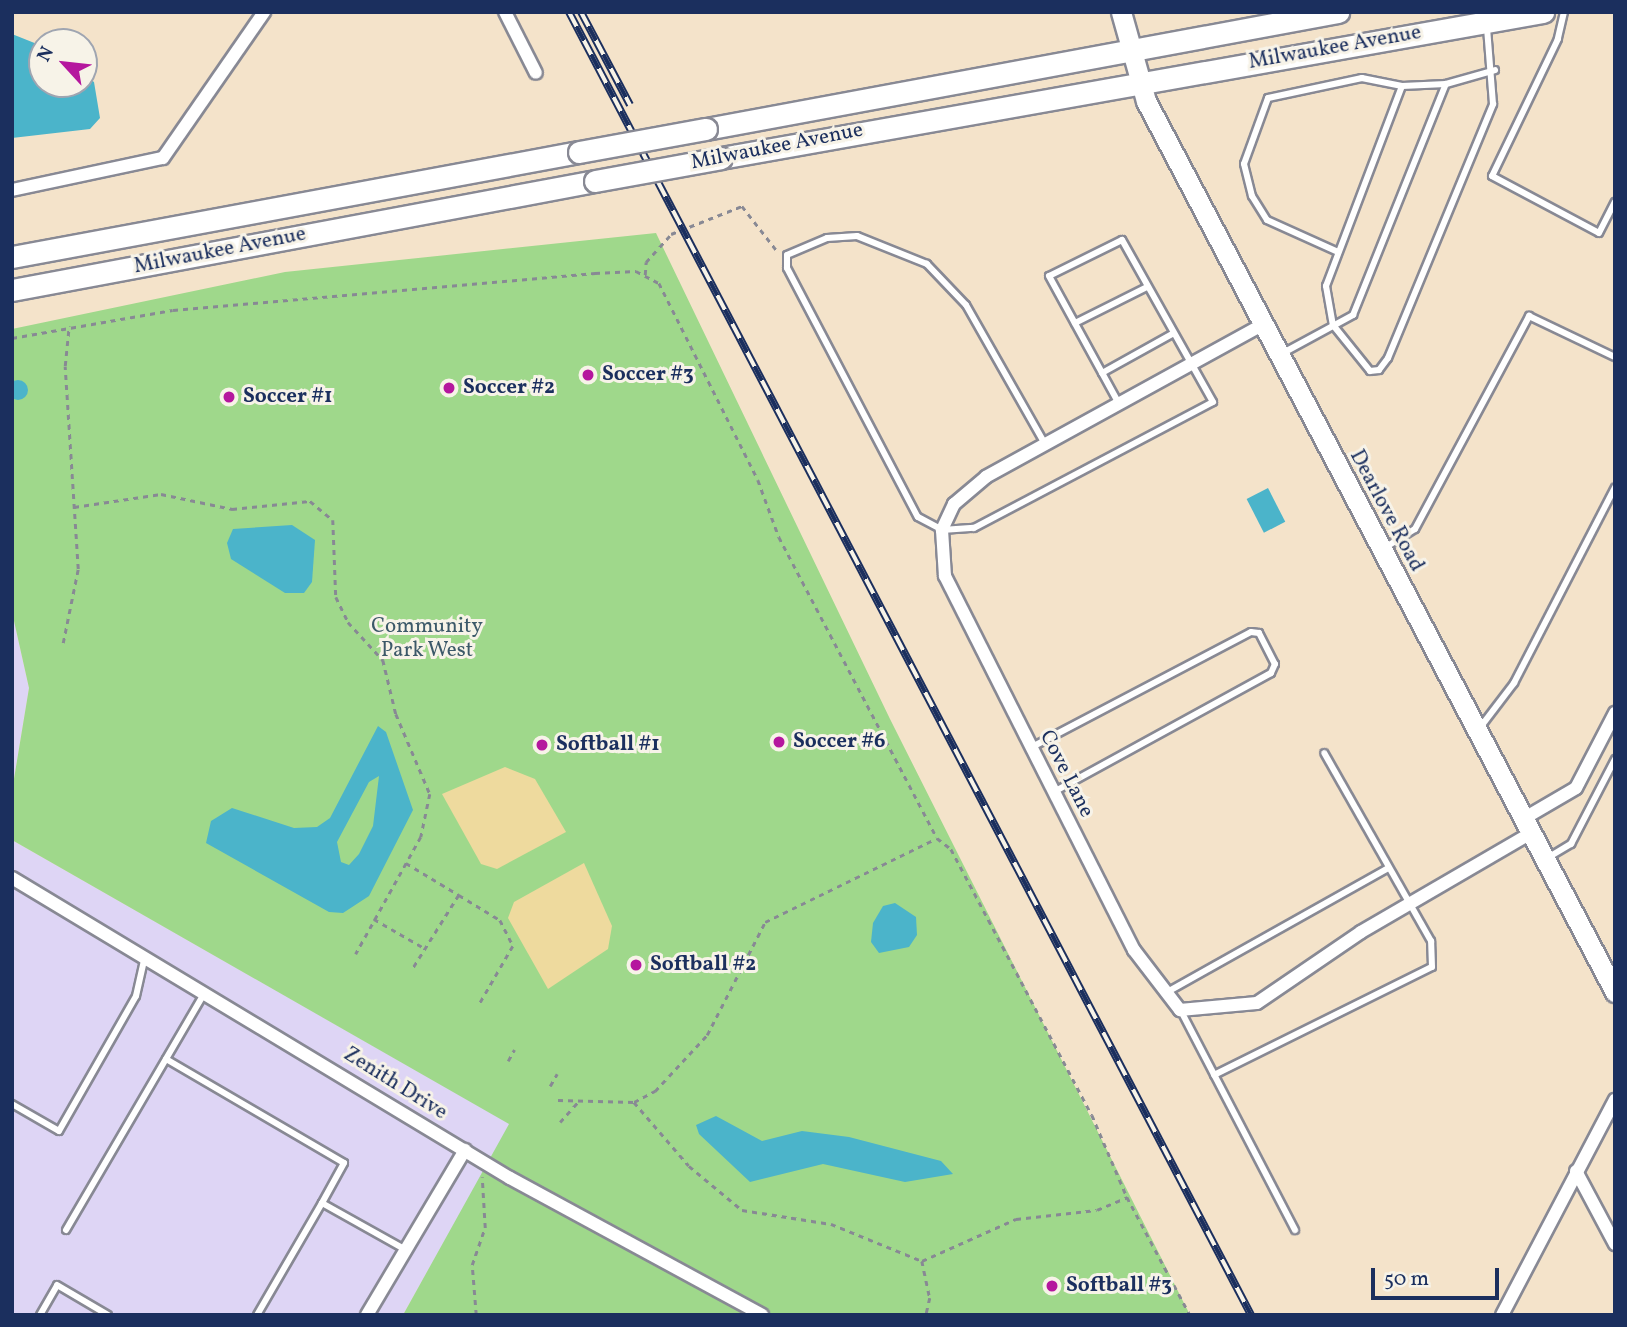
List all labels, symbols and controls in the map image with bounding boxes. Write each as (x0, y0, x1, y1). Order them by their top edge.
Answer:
street label: Milwaukee Avenue (1247, 20, 1423, 76)
north arrow (28, 28, 98, 98)
text: N (31, 42, 61, 66)
street label: Milwaukee Avenue (689, 118, 865, 176)
street label: Milwaukee Avenue (132, 222, 308, 280)
place label: Soccer #3 (602, 362, 694, 388)
marker: Soccer #3 (580, 367, 596, 383)
place label: Soccer #2 (463, 375, 555, 401)
marker: Soccer #2 (441, 380, 457, 396)
place label: Soccer #1 (243, 384, 332, 410)
marker: Soccer #1 (221, 389, 237, 405)
street label: Dearlove Road (1343, 446, 1429, 576)
park label: Community Park West (371, 614, 483, 664)
street label: Cove Lane (1033, 726, 1099, 822)
place label: Soccer #6 (793, 729, 886, 755)
place label: Softball #1 (556, 732, 660, 758)
marker: Soccer #6 (771, 734, 787, 750)
marker: Softball #1 (534, 737, 550, 753)
place label: Softball #2 (650, 952, 756, 978)
marker: Softball #2 (628, 957, 644, 973)
street label: Zenith Drive (339, 1042, 451, 1126)
scale bar (1375, 1254, 1503, 1298)
text: 50 m (1384, 1265, 1429, 1294)
place label: Softball #3 (1066, 1273, 1172, 1299)
marker: Softball #3 (1044, 1278, 1060, 1294)

